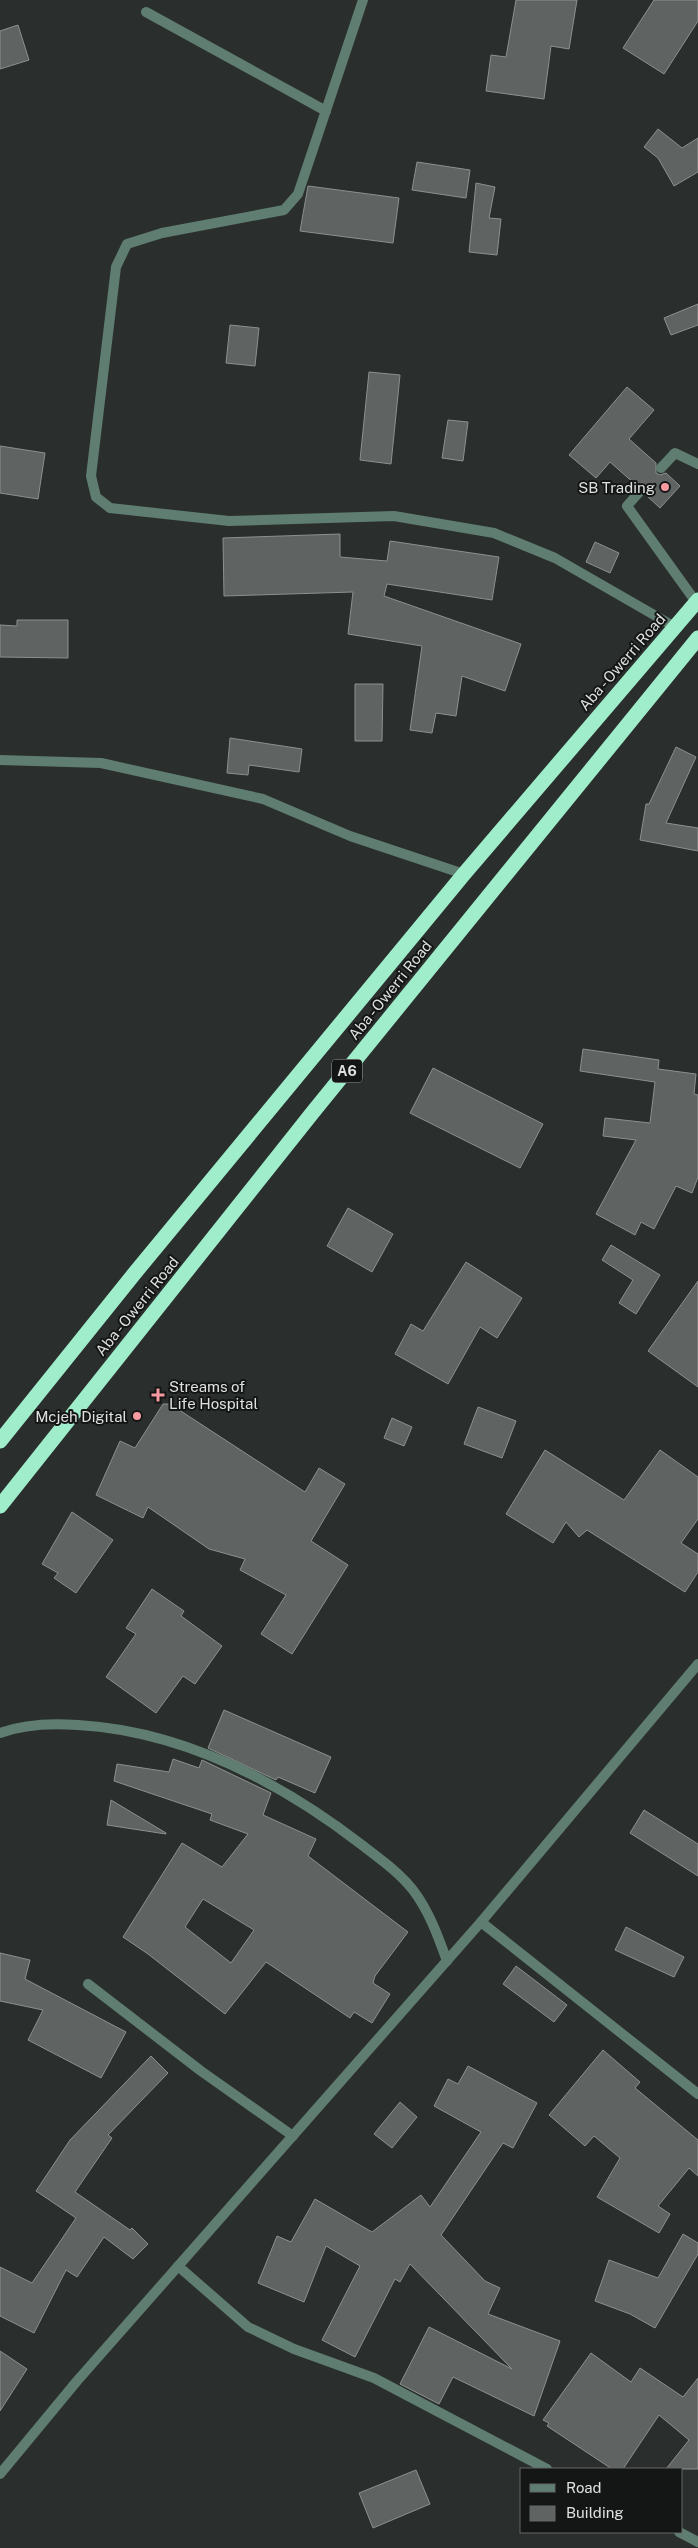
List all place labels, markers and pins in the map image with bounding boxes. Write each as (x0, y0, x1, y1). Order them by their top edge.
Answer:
place label: SB Trading (578, 479, 655, 496)
marker: SB Trading (659, 481, 671, 493)
place label: Streams of Life Hospital (169, 1378, 258, 1412)
marker: Streams of Life Hospital (151, 1388, 165, 1402)
place label: Mcjeh Digital (35, 1408, 127, 1425)
marker: Mcjeh Digital (131, 1410, 143, 1422)

